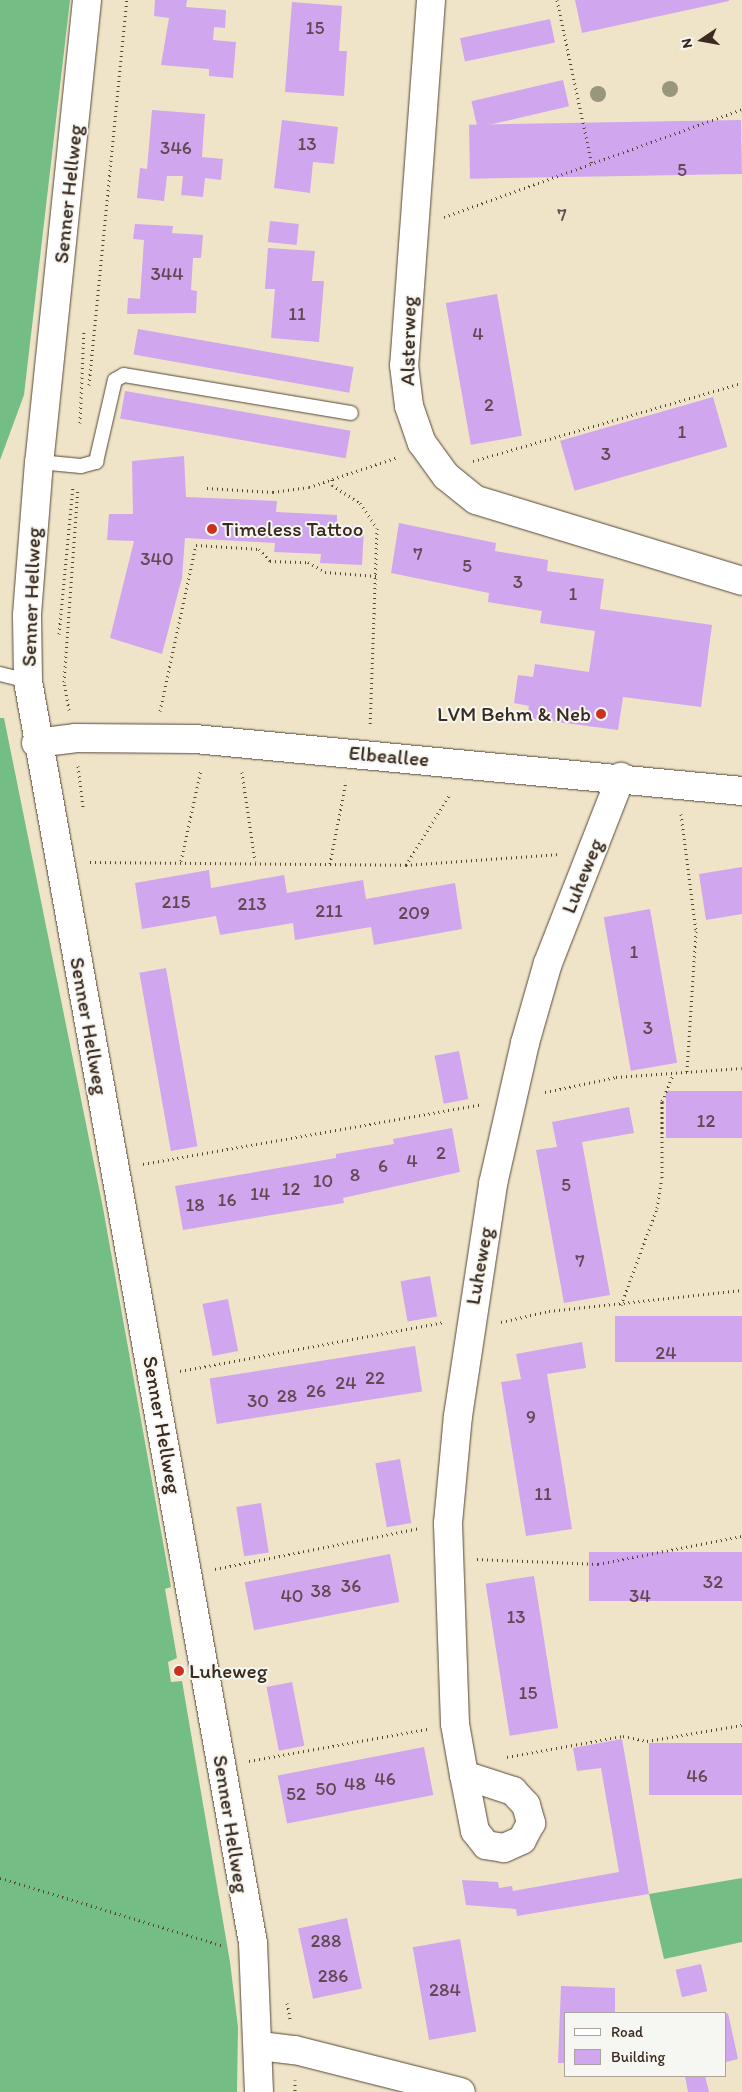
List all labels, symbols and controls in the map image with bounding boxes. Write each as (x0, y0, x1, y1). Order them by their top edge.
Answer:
north arrow (677, 15, 727, 65)
house number: 15 (306, 17, 324, 39)
text: N (678, 37, 696, 50)
street label: Senner Hellweg (48, 123, 88, 265)
house number: 13 (297, 133, 317, 155)
house number: 346 (160, 137, 192, 159)
house number: 5 (677, 159, 687, 181)
house number: 7 (557, 204, 567, 226)
house number: 344 (150, 263, 184, 285)
street label: Alsterweg (395, 296, 421, 386)
house number: 11 (288, 303, 306, 325)
house number: 4 (472, 323, 484, 345)
house number: 2 (484, 394, 494, 416)
house number: 1 (678, 421, 686, 443)
house number: 3 (601, 443, 611, 465)
place label: Timeless Tattoo (222, 516, 363, 542)
marker: Timeless Tattoo (206, 523, 218, 535)
street label: Senner Hellweg (16, 527, 46, 667)
house number: 7 (413, 543, 423, 565)
house number: 340 (140, 548, 174, 570)
house number: 5 (462, 555, 472, 577)
house number: 3 (513, 571, 523, 593)
house number: 1 (569, 583, 577, 605)
place label: LVM Behm & Neb (437, 701, 591, 727)
marker: LVM Behm & Neb (595, 708, 607, 720)
street label: Elbeallee (348, 740, 430, 772)
street label: Luheweg (556, 835, 608, 917)
house number: 215 (162, 891, 190, 913)
house number: 213 (237, 893, 267, 915)
house number: 211 (315, 900, 343, 922)
house number: 209 (398, 902, 430, 924)
house number: 1 (630, 941, 638, 963)
street label: Senner Hellweg (64, 955, 114, 1097)
house number: 3 (643, 1017, 653, 1039)
house number: 12 (697, 1110, 715, 1132)
house number: 2 (436, 1142, 446, 1164)
house number: 4 (406, 1150, 418, 1172)
house number: 6 (378, 1155, 388, 1177)
house number: 8 (350, 1164, 360, 1186)
house number: 10 (313, 1170, 333, 1192)
house number: 5 (561, 1174, 571, 1196)
house number: 12 (282, 1178, 300, 1200)
house number: 14 (250, 1183, 270, 1205)
house number: 16 (218, 1189, 236, 1211)
house number: 18 (185, 1194, 205, 1216)
street label: Luheweg (460, 1225, 498, 1307)
house number: 7 (575, 1250, 585, 1272)
house number: 24 (655, 1342, 677, 1364)
street label: Senner Hellweg (137, 1354, 187, 1496)
house number: 22 (365, 1367, 385, 1389)
house number: 24 (335, 1372, 357, 1394)
house number: 26 (306, 1380, 326, 1402)
house number: 28 (277, 1385, 297, 1407)
house number: 30 (247, 1390, 269, 1412)
house number: 9 (526, 1406, 536, 1428)
house number: 11 (534, 1483, 552, 1505)
house number: 32 (703, 1571, 723, 1593)
house number: 36 (341, 1575, 361, 1597)
house number: 38 (311, 1580, 331, 1602)
house number: 40 (280, 1585, 304, 1607)
house number: 34 (629, 1585, 651, 1607)
house number: 13 (506, 1606, 526, 1628)
place label: Luheweg (189, 1658, 267, 1684)
marker: Luheweg (173, 1665, 185, 1677)
house number: 15 (519, 1682, 537, 1704)
street label: Senner Hellweg (208, 1753, 254, 1895)
house number: 46 (686, 1765, 708, 1787)
house number: 46 (374, 1768, 396, 1790)
house number: 48 (344, 1773, 366, 1795)
house number: 50 (315, 1778, 337, 1800)
house number: 52 (286, 1783, 306, 1805)
house number: 288 (311, 1930, 341, 1952)
house number: 286 (318, 1965, 348, 1987)
house number: 284 (429, 1979, 461, 2001)
legend (564, 2012, 727, 2077)
text: Road (611, 2023, 643, 2041)
text: Building (611, 2048, 665, 2066)

